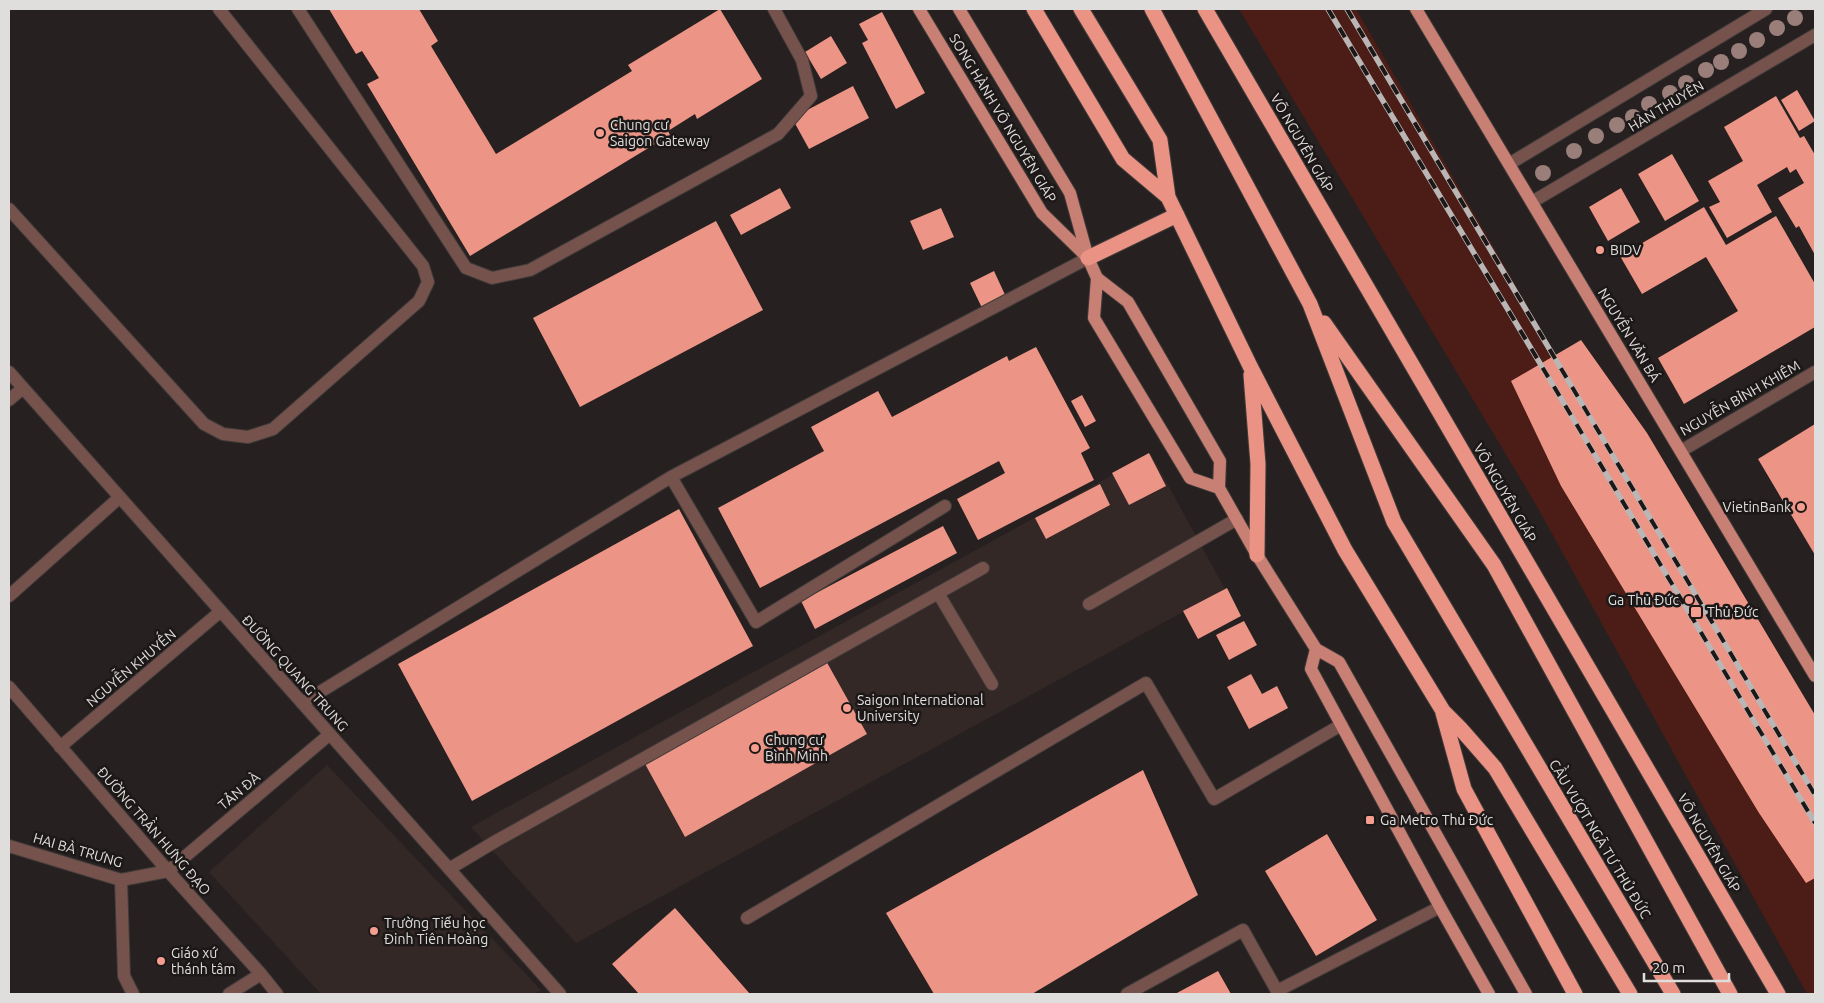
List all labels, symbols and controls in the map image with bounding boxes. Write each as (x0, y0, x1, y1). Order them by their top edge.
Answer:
street label: SONG HÀNH VÕ NGUYÊN GIÁP (946, 30, 1061, 205)
street label: HÀN THUYÊN (1625, 76, 1707, 135)
street label: VÕ NGUYÊN GIÁP (1267, 90, 1338, 195)
place label: Chung cư Saigon Gateway (610, 117, 710, 149)
marker: Chung cư Saigon Gateway (594, 127, 606, 139)
place label: BIDV (1610, 242, 1641, 258)
marker: BIDV (1594, 244, 1606, 256)
street label: NGUYỄN VĂN BÁ (1595, 283, 1667, 385)
street label: NGUYỄN BỈNH KHIÊM (1675, 353, 1803, 439)
street label: VÕ NGUYÊN GIÁP (1470, 440, 1541, 545)
place label: VietinBank (1722, 499, 1791, 515)
marker: VietinBank (1795, 501, 1807, 513)
place label: Ga Thủ Đức (1608, 592, 1679, 608)
marker: Ga Thủ Đức (1683, 594, 1695, 606)
place label: Thủ Đức (1707, 604, 1759, 620)
marker: Thủ Đức (1689, 605, 1703, 619)
street label: ĐƯỜNG QUANG TRUNG (239, 611, 352, 734)
street label: NGUYỄN KHUYẾN (80, 622, 179, 710)
place label: Saigon International University (857, 692, 984, 724)
marker: Saigon International University (841, 702, 853, 714)
place label: Chung cư Bình Minh (765, 732, 828, 764)
marker: Chung cư Bình Minh (749, 742, 761, 754)
street label: CẦU VƯỢT NGÃ TƯ THỦ ĐỨC (1546, 754, 1658, 922)
street label: ĐƯỜNG TRẦN HƯNG ĐẠO (94, 761, 217, 898)
street label: TẢN ĐÀ (214, 768, 263, 813)
street label: VÕ NGUYÊN GIÁP (1674, 790, 1745, 895)
place label: Ga Metro Thủ Đức (1380, 812, 1494, 828)
marker: Ga Metro Thủ Đức (1364, 814, 1376, 826)
street label: HAI BÀ TRƯNG (31, 829, 125, 870)
place label: Trường Tiểu học Đinh Tiên Hoàng (384, 915, 488, 947)
marker: Trường Tiểu học Đinh Tiên Hoàng (368, 925, 380, 937)
place label: Giáo xứ thánh tâm (171, 945, 236, 977)
scale bar (1644, 950, 1729, 982)
marker: Giáo xứ thánh tâm (155, 955, 167, 967)
text: 20 m (1652, 959, 1685, 976)

